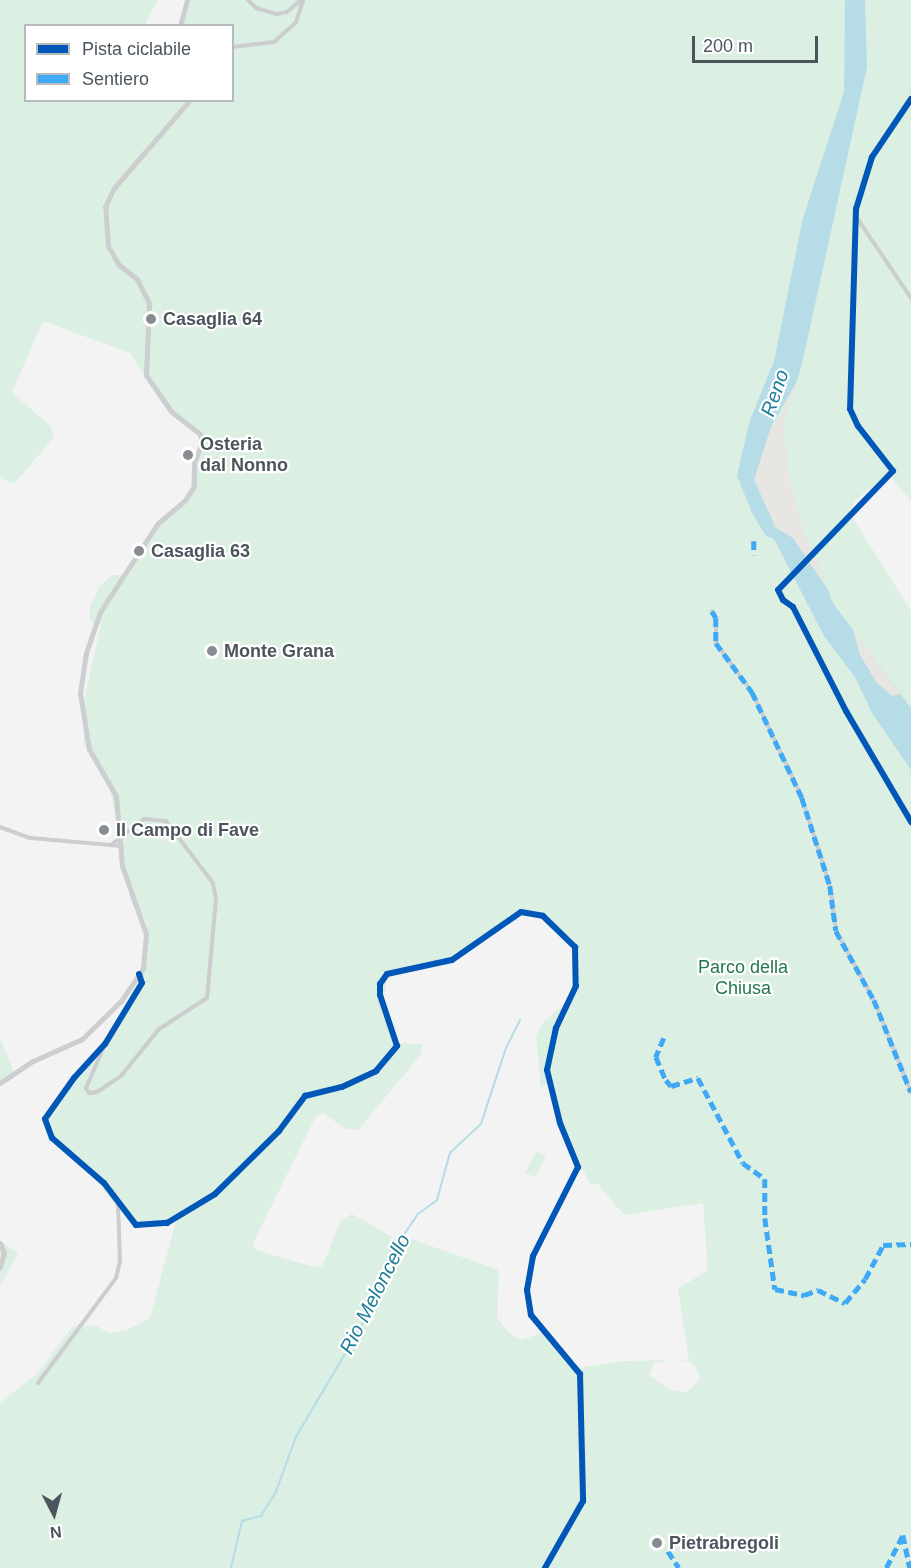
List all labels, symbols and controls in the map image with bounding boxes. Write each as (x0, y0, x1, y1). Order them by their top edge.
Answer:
legend (24, 24, 234, 102)
scale bar (695, 24, 821, 62)
text: 200 m (703, 36, 753, 56)
text: Pista ciclabile (82, 39, 191, 59)
text: Sentiero (82, 69, 149, 89)
place label: Casaglia 64 (163, 308, 262, 330)
marker: Casaglia 64 (144, 312, 158, 326)
water label: Reno (756, 366, 794, 420)
place label: Osteria dal Nonno (200, 434, 288, 476)
marker: Osteria dal Nonno (181, 448, 195, 462)
place label: Casaglia 63 (151, 540, 250, 562)
marker: Casaglia 63 (132, 544, 146, 558)
place label: Monte Grana (224, 640, 334, 662)
marker: Monte Grana (205, 644, 219, 658)
place label: Il Campo di Fave (116, 819, 259, 841)
marker: Il Campo di Fave (97, 823, 111, 837)
park label: Parco della Chiusa (698, 957, 788, 1000)
water label: Rio Meloncello (335, 1230, 415, 1358)
north arrow (24, 1484, 84, 1544)
text: N (49, 1523, 63, 1541)
place label: Pietrabregoli (669, 1532, 779, 1554)
marker: Pietrabregoli (650, 1536, 664, 1550)

